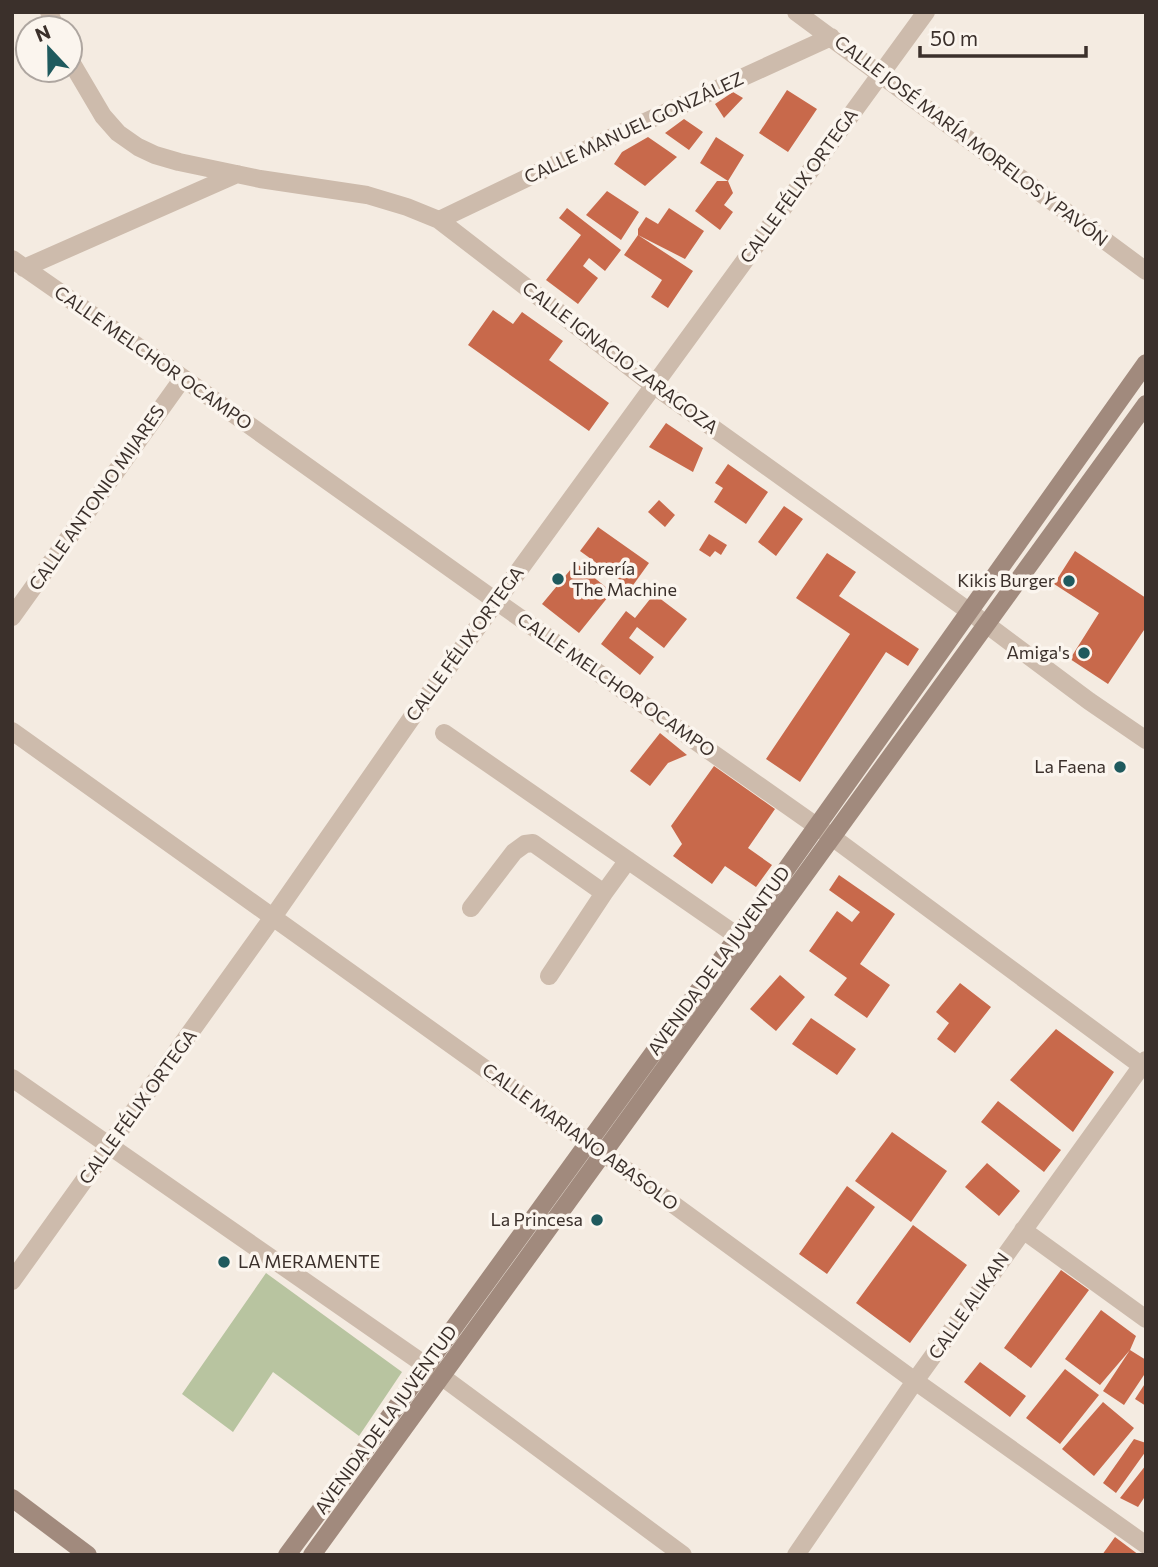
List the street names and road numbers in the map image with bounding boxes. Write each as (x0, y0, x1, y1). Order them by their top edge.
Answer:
street label: CALLE JOSÉ MARÍA MORELOS Y PAVÓN (831, 30, 1113, 250)
street label: CALLE MANUEL GONZÁLEZ (520, 67, 747, 188)
street label: CALLE FÉLIX ORTEGA (735, 104, 862, 267)
street label: CALLE IGNACIO ZARAGOZA (518, 276, 723, 438)
street label: CALLE MELCHOR OCAMPO (51, 280, 257, 434)
street label: CALLE ANTONIO MIJARES (24, 401, 169, 594)
street label: CALLE FÉLIX ORTEGA (401, 562, 528, 725)
street label: CALLE MELCHOR OCAMPO (514, 607, 720, 761)
street label: AVENIDA DE LA JUVENTUD (642, 862, 794, 1059)
street label: CALLE FÉLIX ORTEGA (74, 1025, 201, 1188)
street label: CALLE MARIANO ABASOLO (478, 1058, 683, 1215)
street label: CALLE ALIKAN (923, 1248, 1013, 1363)
street label: AVENIDA DE LA JUVENTUD (309, 1321, 461, 1518)

